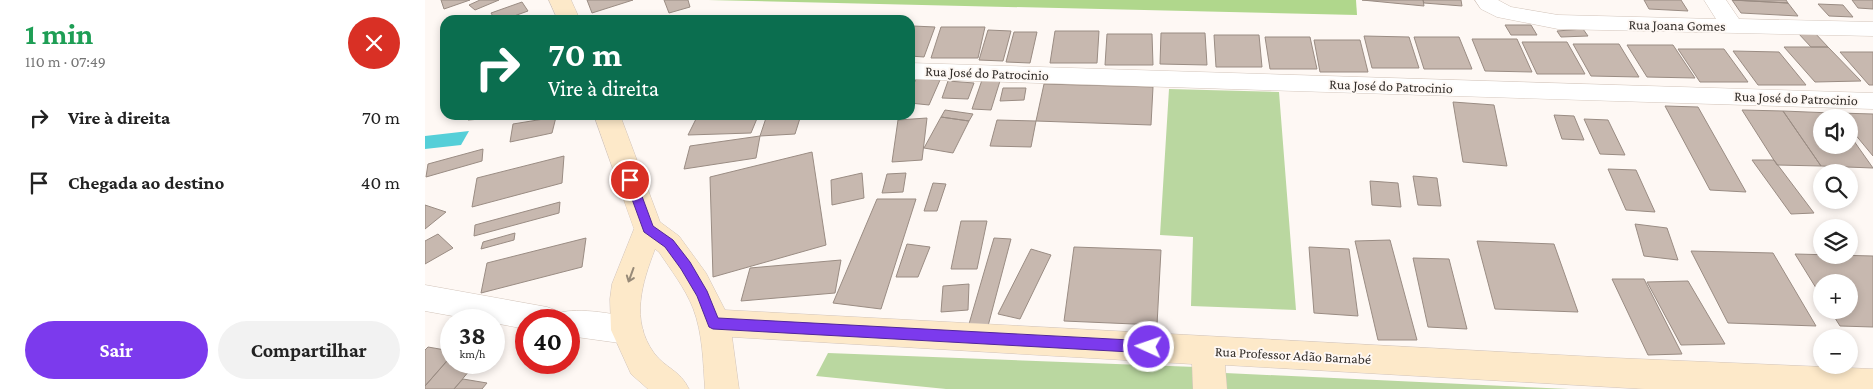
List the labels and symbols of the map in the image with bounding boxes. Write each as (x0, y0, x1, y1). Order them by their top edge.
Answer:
street label: Rua Joana Gomes (1628, 16, 1726, 34)
street label: Rua José do Patrocinio (925, 63, 1049, 83)
street label: Rua José do Patrocinio (1329, 76, 1453, 96)
street label: Rua José do Patrocinio (1734, 88, 1858, 108)
pin (609, 159, 651, 201)
one-way arrow (626, 267, 635, 282)
speed limit sign: 40 (515, 309, 580, 374)
position arrow (1122, 320, 1174, 372)
street label: Rua Professor Adão Barnabé (1215, 343, 1371, 367)

